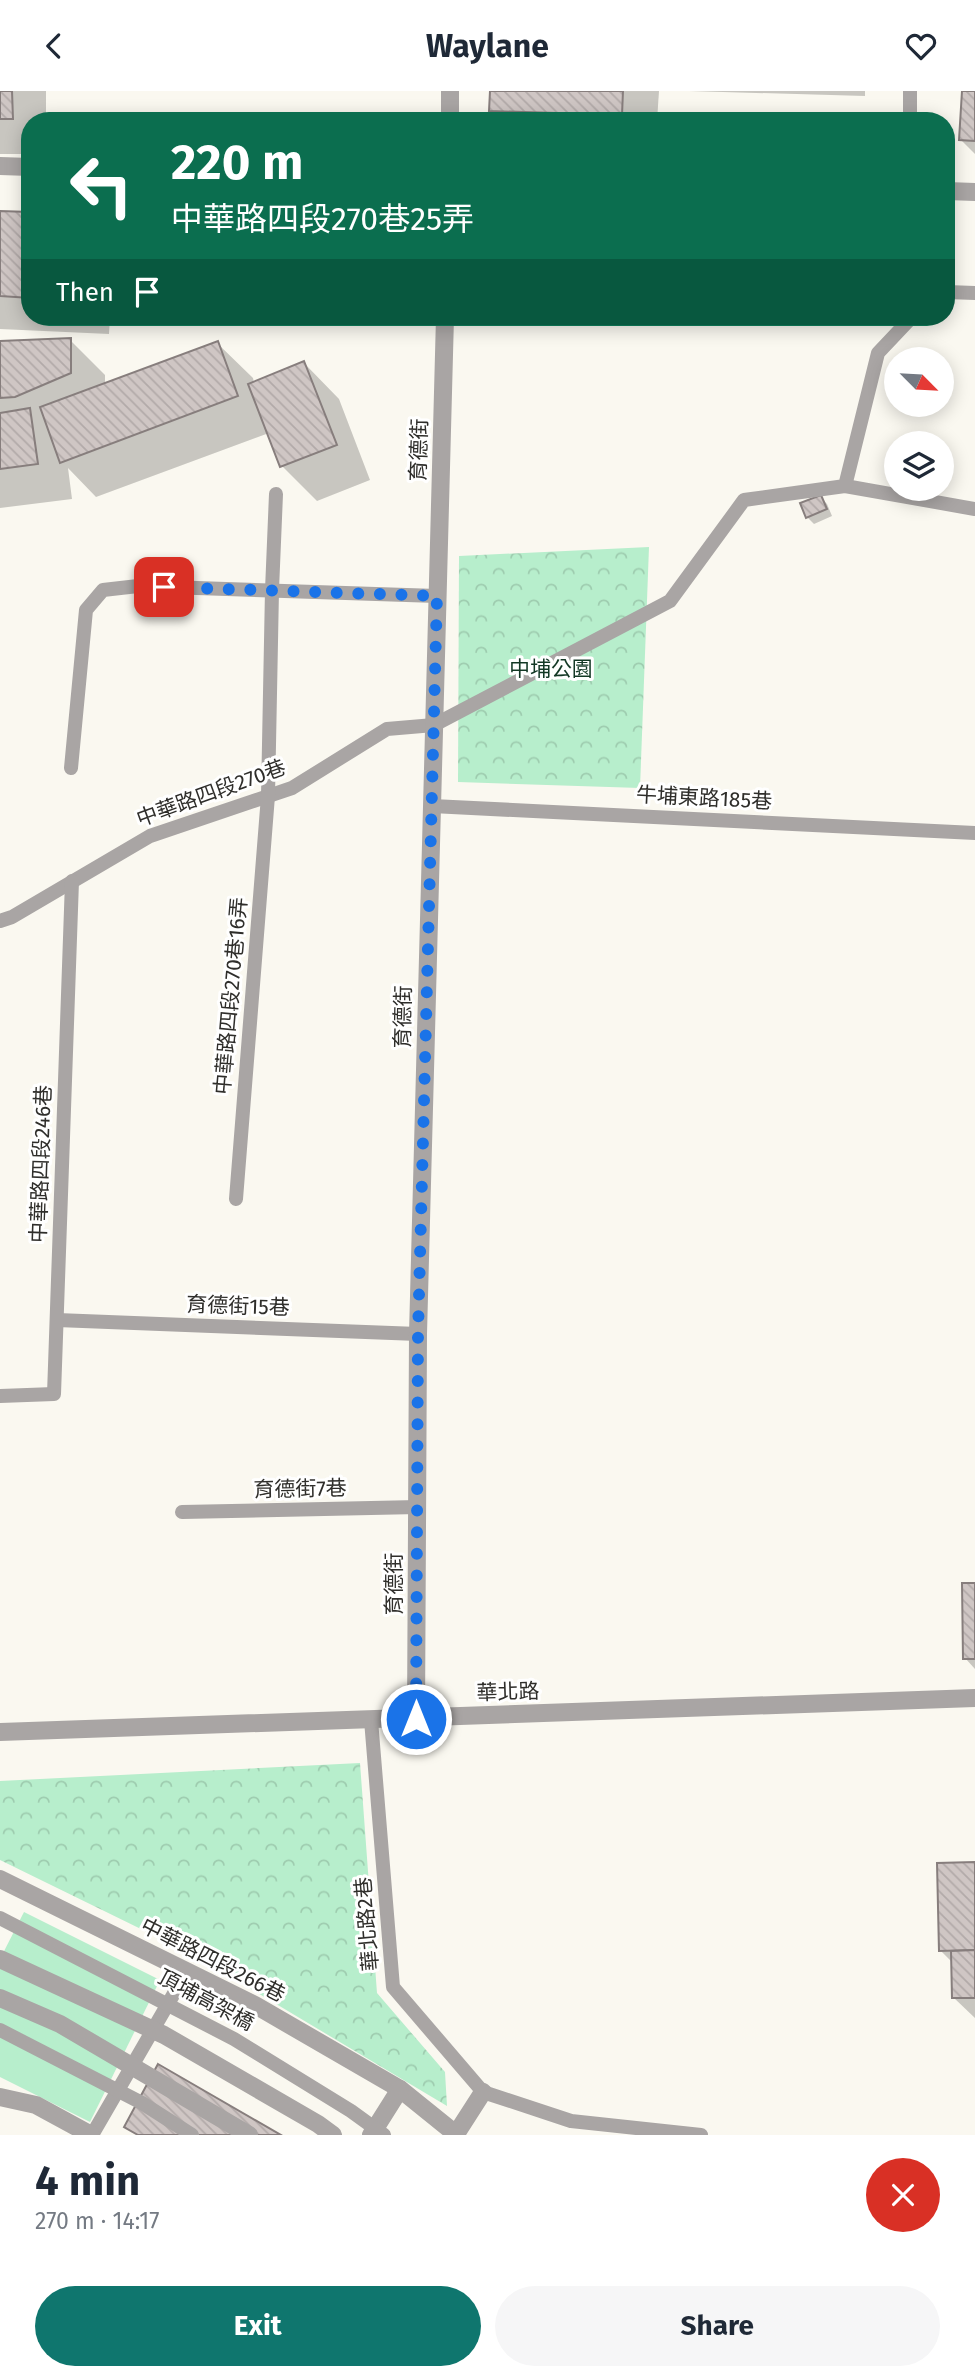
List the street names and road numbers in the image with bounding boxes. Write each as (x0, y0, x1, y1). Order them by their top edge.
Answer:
street label: 育德街 (405, 418, 433, 482)
street label: 中華路四段270巷 (133, 754, 289, 832)
street label: 牛埔東路185巷 (635, 781, 773, 815)
street label: 中華路四段270巷16弄 (209, 896, 253, 1096)
street label: 育德街 (389, 985, 417, 1049)
street label: 中華路四段246巷 (25, 1084, 57, 1244)
street label: 育德街15巷 (186, 1291, 290, 1321)
street label: 育德街7巷 (253, 1475, 347, 1503)
street label: 育德街 (381, 1553, 407, 1616)
street label: 華北路 (476, 1678, 540, 1706)
street label: 華北路2巷 (350, 1876, 384, 1972)
street label: 中華路四段266巷 (136, 1912, 290, 2008)
street label: 頂埔高架橋 (154, 1964, 258, 2036)

